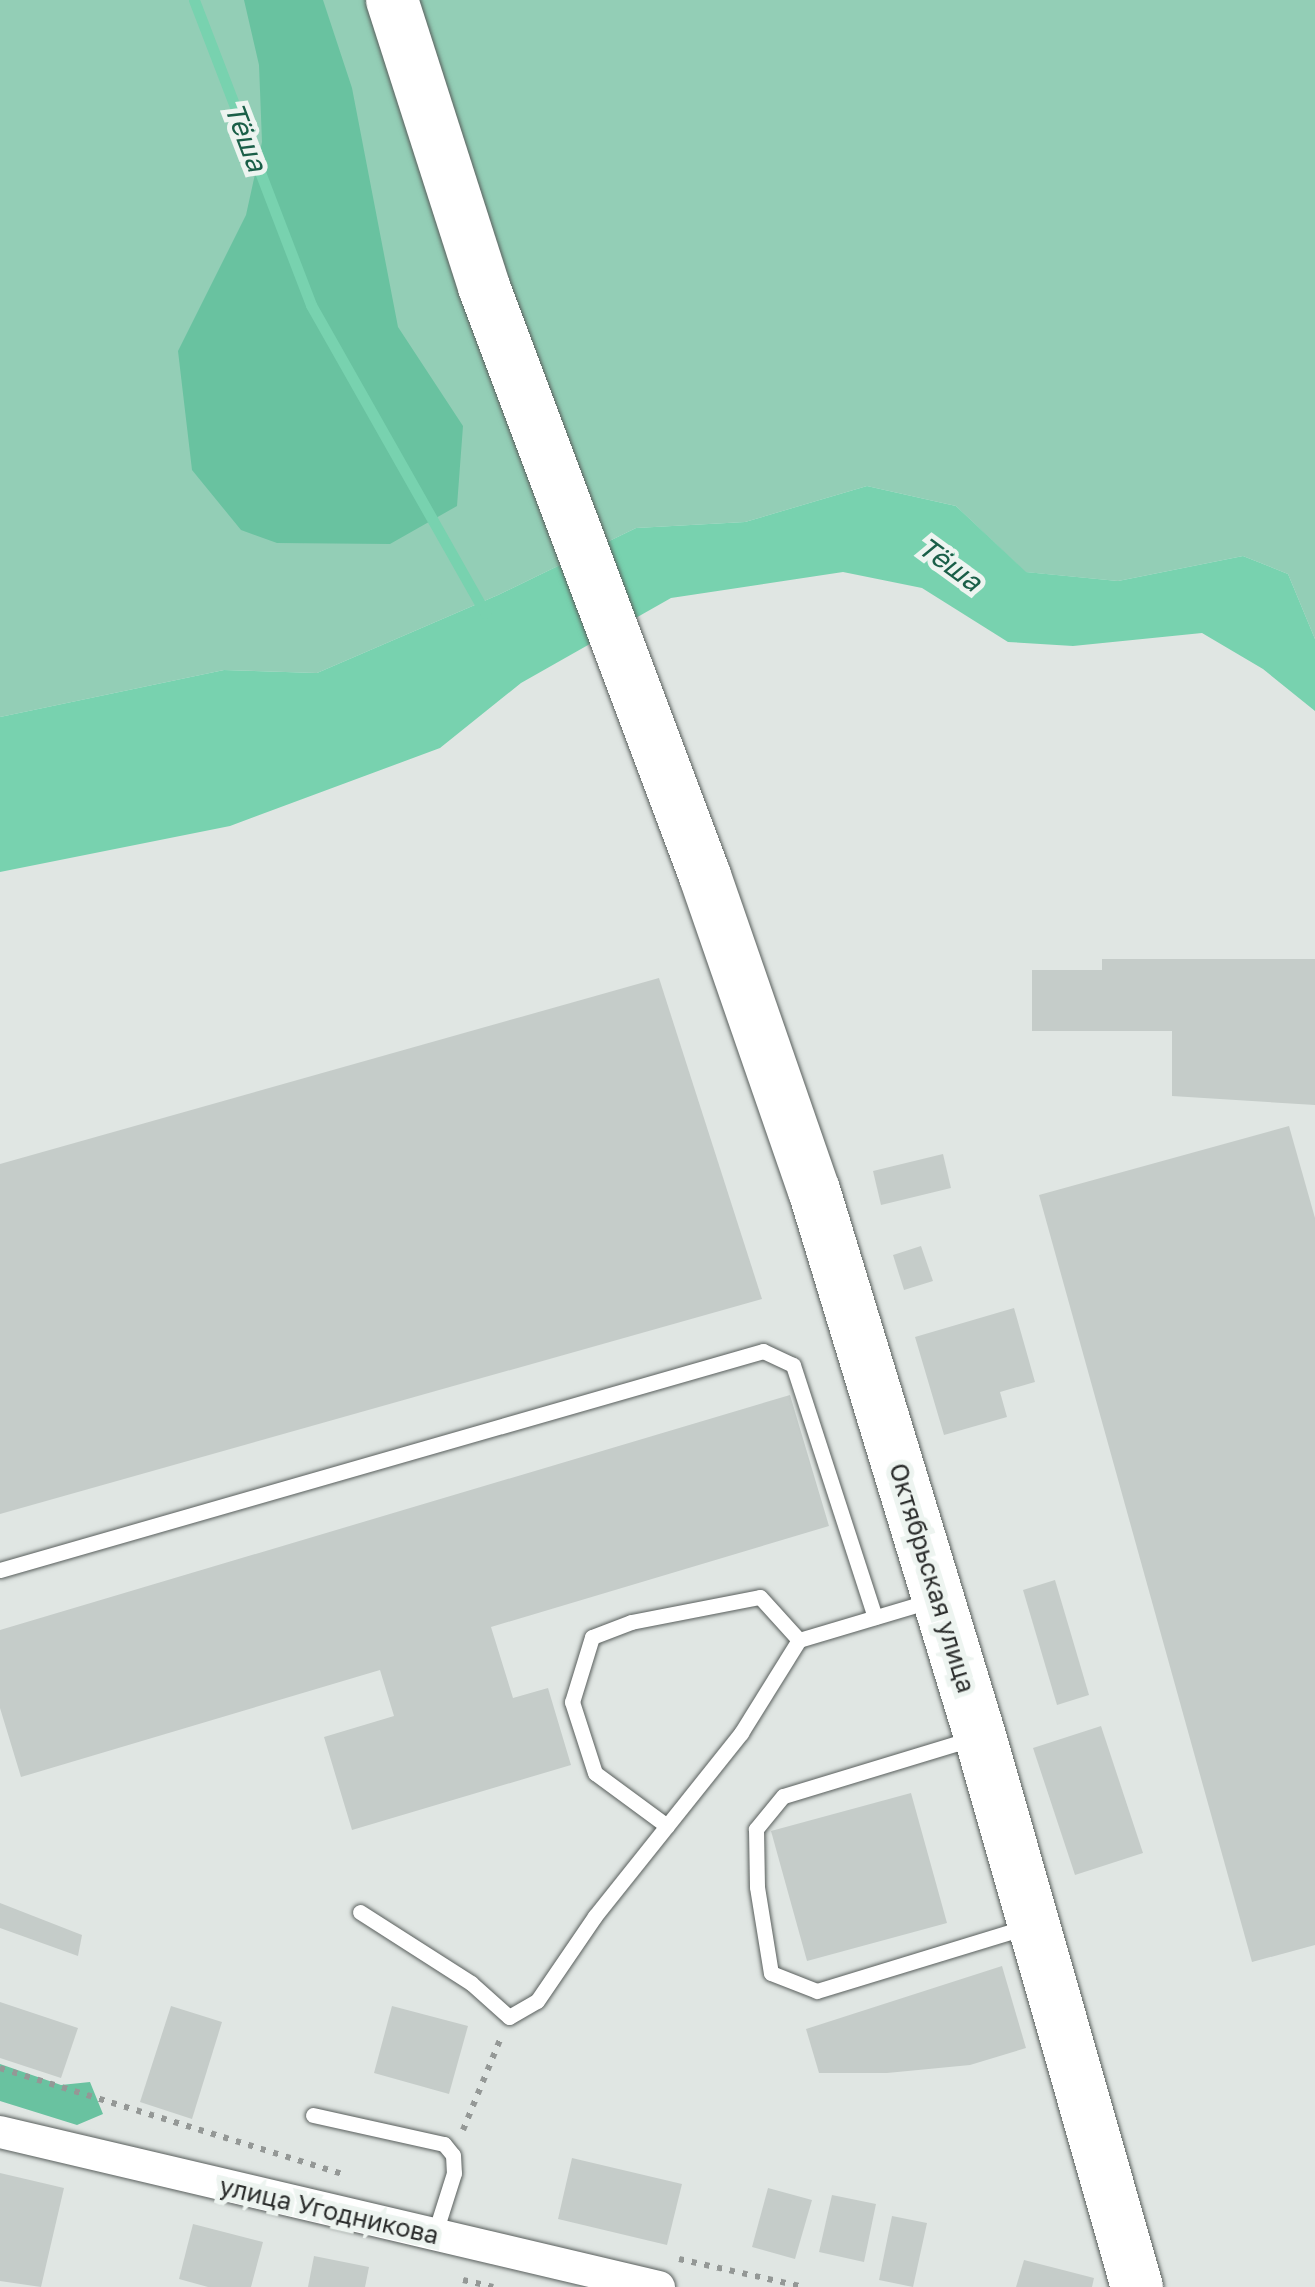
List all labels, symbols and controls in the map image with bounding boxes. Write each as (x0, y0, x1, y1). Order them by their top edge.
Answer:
water label: Тёша (218, 98, 274, 176)
water label: Тёша (912, 530, 988, 598)
street label: Октябрьская улица (883, 1460, 981, 1696)
street label: улица Угодникова (216, 2171, 442, 2251)

